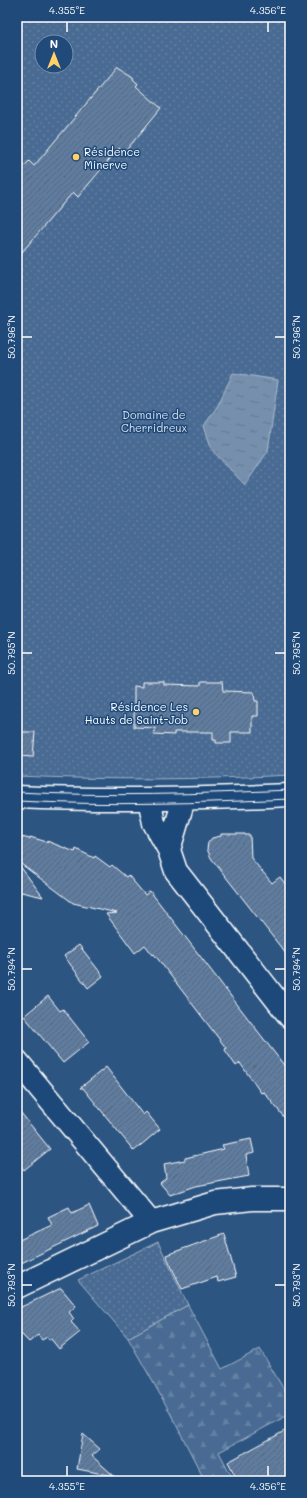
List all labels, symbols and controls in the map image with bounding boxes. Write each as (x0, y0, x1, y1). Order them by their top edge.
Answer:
text: 4.355°E (49, 3, 85, 17)
text: 4.356°E (250, 3, 286, 17)
north arrow (34, 34, 74, 74)
text: N (50, 36, 58, 51)
place label: Résidence Minerve (84, 144, 140, 172)
marker: Résidence Minerve (71, 152, 81, 162)
text: 50.796°N (4, 315, 18, 359)
text: 50.796°N (289, 315, 303, 359)
park label: Domaine de Cherridreux (121, 407, 187, 435)
text: 50.795°N (4, 631, 18, 675)
text: 50.795°N (289, 631, 303, 675)
place label: Résidence Les Hauts de Saint-Job (85, 699, 188, 727)
marker: Résidence Les Hauts de Saint-Job (191, 707, 201, 717)
text: 50.794°N (4, 947, 18, 991)
text: 50.794°N (289, 947, 303, 991)
text: 50.793°N (4, 1263, 18, 1307)
text: 50.793°N (289, 1263, 303, 1307)
text: 4.355°E (49, 1479, 85, 1493)
text: 4.356°E (250, 1479, 286, 1493)

